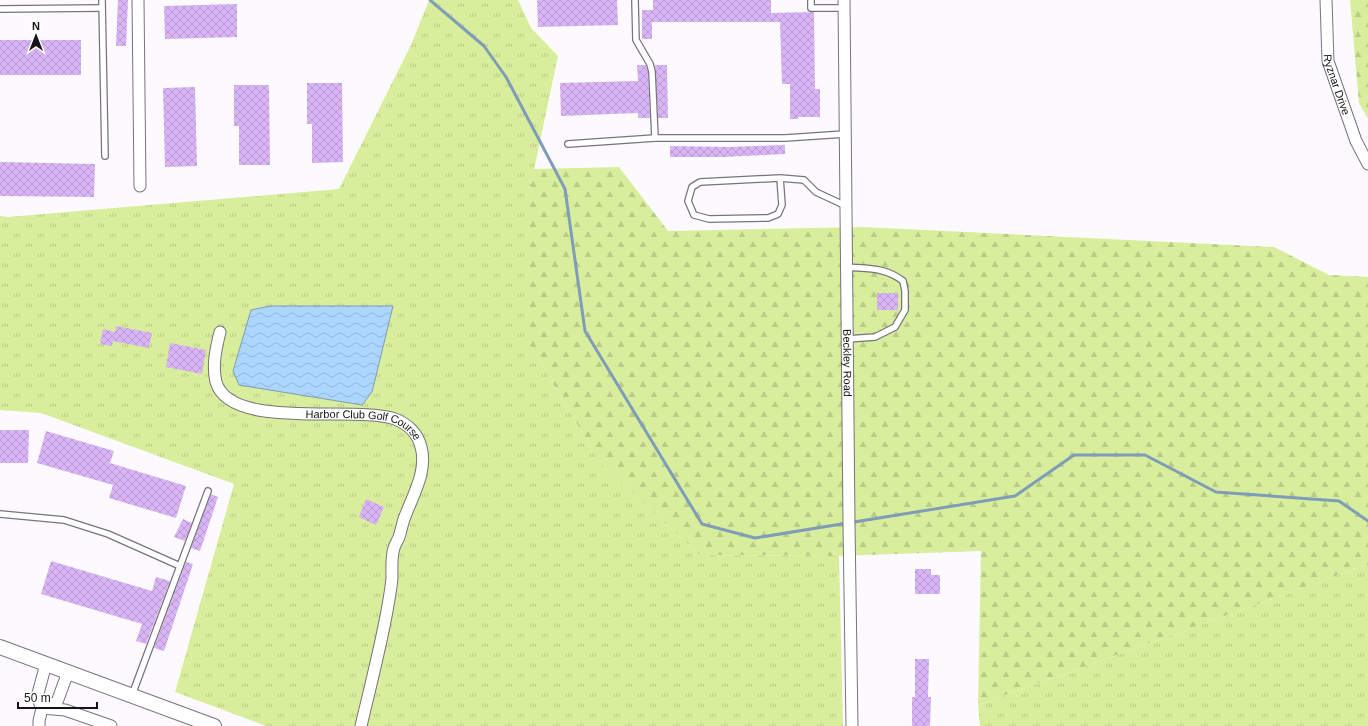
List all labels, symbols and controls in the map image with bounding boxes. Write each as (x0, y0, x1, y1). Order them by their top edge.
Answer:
north arrow (16, 16, 56, 56)
text: N (32, 20, 40, 32)
street label: Ryznar Drive (1322, 54, 1352, 117)
street label: Beckley Road (841, 329, 854, 397)
street label: Harbor Club Golf Course (305, 408, 423, 442)
scale bar (18, 684, 97, 710)
text: 50 m (24, 691, 51, 705)

